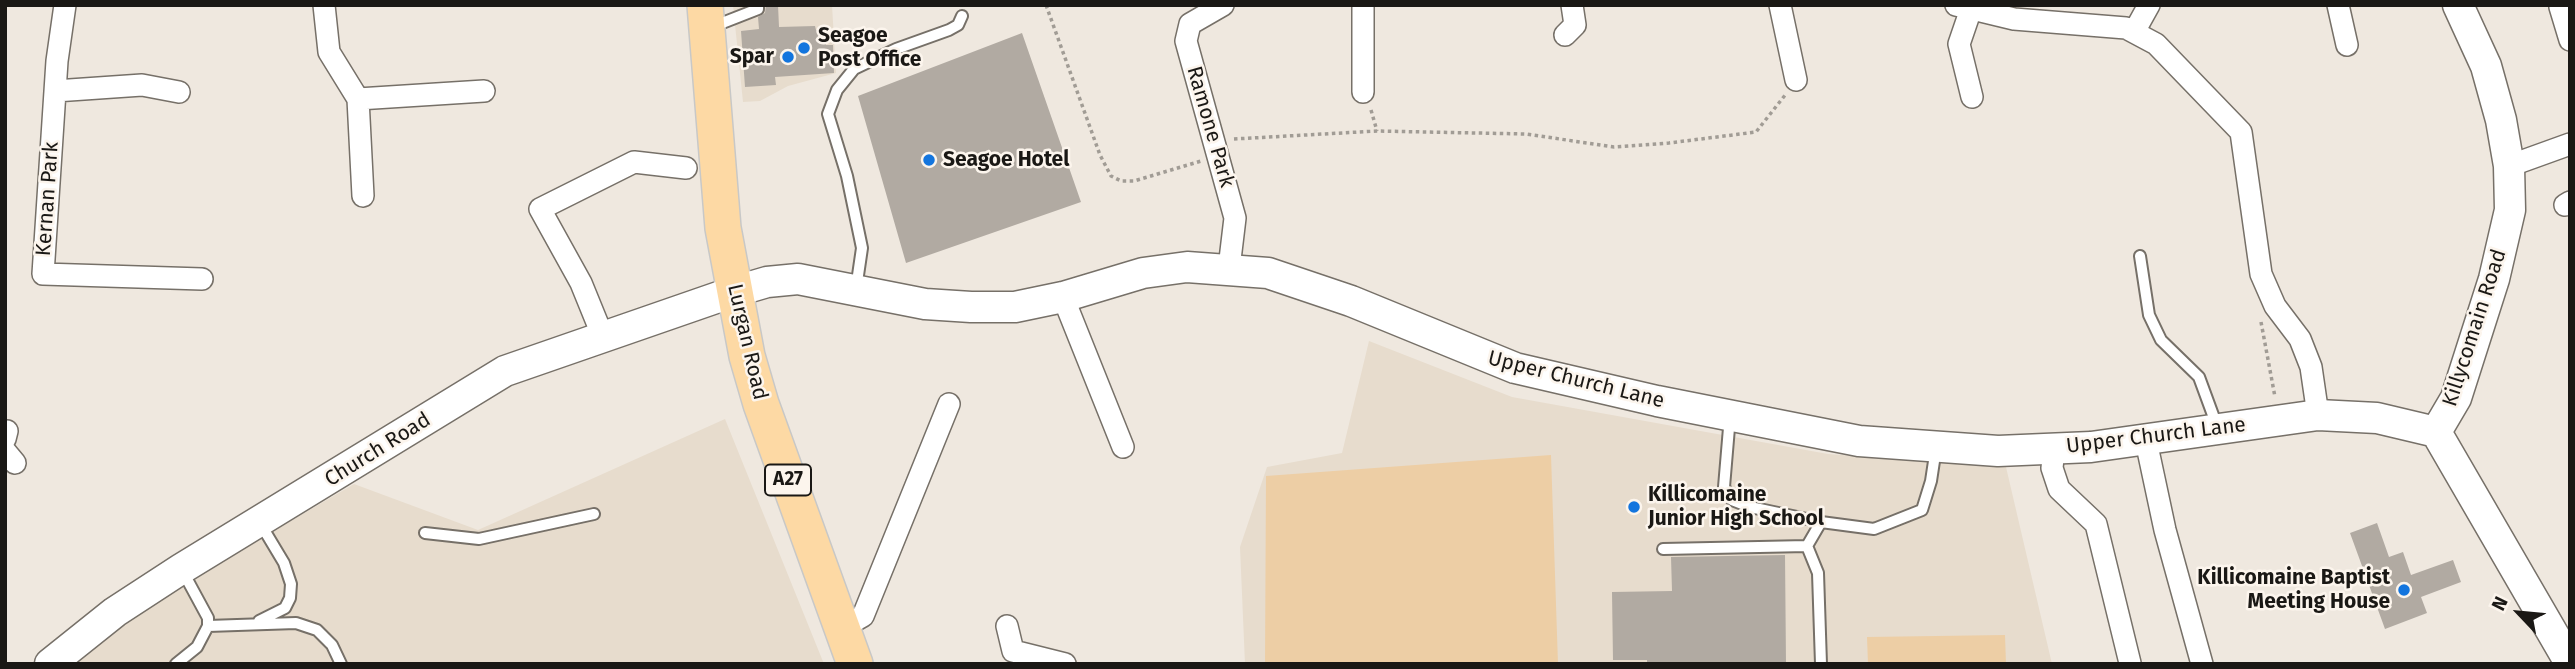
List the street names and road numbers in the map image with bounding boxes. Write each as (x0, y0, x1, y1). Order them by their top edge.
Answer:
street label: Ramone Park (1181, 64, 1239, 190)
street label: Kernan Park (31, 141, 65, 257)
street label: Killycomain Road (2438, 246, 2512, 410)
street label: Lurgan Road (721, 281, 773, 403)
street label: Upper Church Lane (1485, 346, 1667, 414)
street label: Church Road (320, 408, 436, 492)
street label: Upper Church Lane (2065, 412, 2247, 460)
road number: A27 (765, 464, 811, 495)

